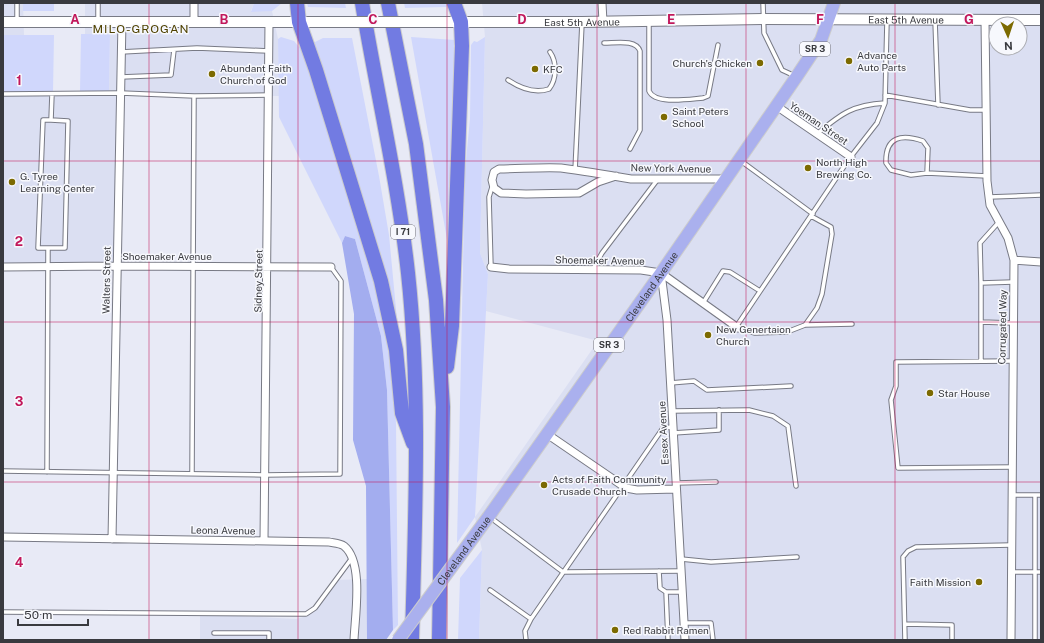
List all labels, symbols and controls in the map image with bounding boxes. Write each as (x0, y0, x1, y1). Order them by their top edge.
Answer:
text: A (70, 12, 80, 27)
text: B (220, 12, 229, 27)
text: C (368, 12, 378, 27)
text: D (517, 12, 527, 27)
text: E (667, 12, 675, 27)
text: F (816, 12, 824, 27)
text: G (964, 12, 974, 27)
street label: East 5th Avenue (868, 13, 944, 26)
street label: East 5th Avenue (544, 15, 620, 28)
north arrow (988, 16, 1028, 56)
district label: MILO-GROGAN (92, 22, 190, 36)
text: N (1004, 40, 1013, 52)
road number: SR 3 (800, 42, 830, 56)
place label: Advance Auto Parts (857, 49, 906, 73)
marker: Advance Auto Parts (844, 56, 854, 66)
place label: Church's Chicken (673, 57, 752, 69)
marker: Church's Chicken (755, 58, 765, 68)
place label: Abundant Faith Church of God (220, 62, 292, 86)
place label: KFC (543, 63, 563, 75)
marker: KFC (530, 64, 540, 74)
marker: Abundant Faith Church of God (207, 69, 217, 79)
text: 1 (16, 73, 22, 88)
street label: Yoeman Street (787, 99, 851, 147)
place label: Saint Peters School (672, 105, 729, 129)
marker: Saint Peters School (659, 112, 669, 122)
place label: North High Brewing Co. (816, 156, 872, 180)
street label: New York Avenue (631, 161, 712, 175)
marker: North High Brewing Co. (803, 163, 813, 173)
place label: G. Tyree Learning Center (20, 170, 95, 194)
marker: G. Tyree Learning Center (7, 177, 17, 187)
road number: I 71 (391, 225, 415, 239)
text: 2 (15, 234, 23, 249)
street label: Walters Street (99, 246, 113, 314)
street label: Sidney Street (251, 249, 265, 313)
street label: Cleveland Avenue (622, 249, 680, 324)
street label: Shoemaker Avenue (122, 250, 212, 262)
street label: Shoemaker Avenue (555, 253, 645, 267)
street label: Corrugated Way (995, 289, 1009, 365)
place label: New Genertaion Church (716, 323, 791, 347)
marker: New Genertaion Church (703, 330, 713, 340)
road number: SR 3 (594, 338, 624, 352)
place label: Star House (938, 387, 990, 399)
marker: Star House (925, 388, 935, 398)
text: 3 (15, 394, 24, 409)
street label: Essex Avenue (655, 400, 671, 465)
place label: Acts of Faith Community Crusade Church (552, 473, 667, 497)
marker: Acts of Faith Community Crusade Church (539, 480, 549, 490)
street label: Cleveland Avenue (434, 513, 493, 588)
street label: Leona Avenue (190, 523, 256, 537)
text: 4 (15, 555, 24, 570)
place label: Faith Mission (910, 576, 971, 588)
marker: Faith Mission (974, 577, 984, 587)
scale bar (18, 601, 88, 627)
text: 50 m (24, 608, 52, 622)
place label: Red Rabbit Ramen (623, 624, 709, 636)
marker: Red Rabbit Ramen (610, 625, 620, 635)

